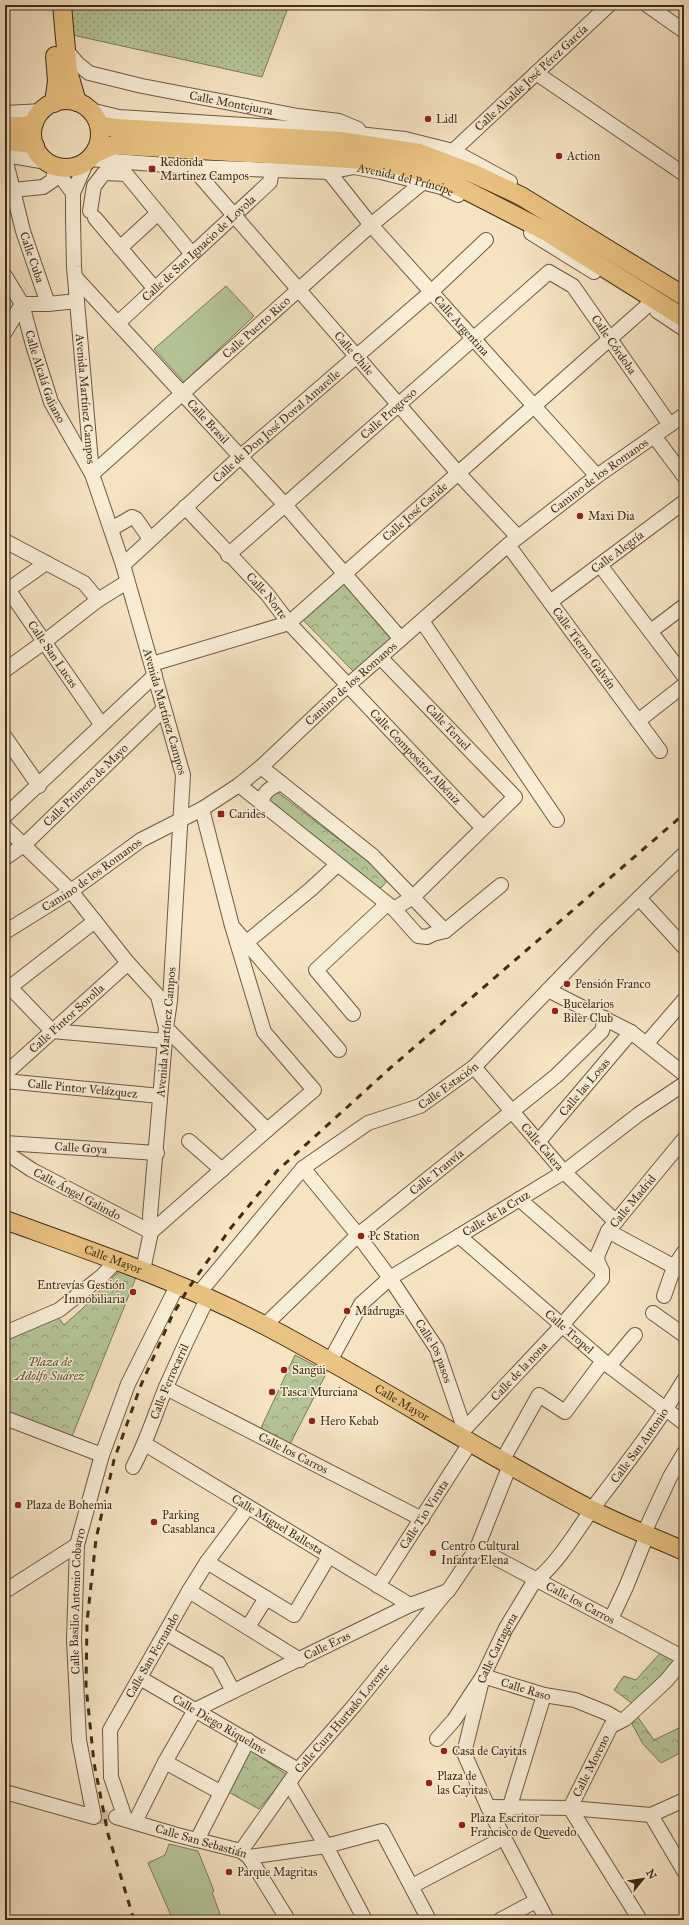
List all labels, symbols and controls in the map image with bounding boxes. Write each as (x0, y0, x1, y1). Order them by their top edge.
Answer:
street label: Calle Alcalde José Pérez García (472, 21, 591, 134)
street label: Calle Montejurra (188, 88, 275, 118)
place label: Lidl (436, 112, 458, 126)
marker: Lidl (423, 114, 433, 124)
place label: Action (566, 149, 601, 163)
marker: Action (554, 151, 564, 161)
place label: Redonda Martinez Campos (160, 155, 249, 183)
street label: Avenida del Príncipe (355, 161, 456, 199)
marker: Redonda Martinez Campos (147, 164, 157, 174)
street label: Calle de San Ignacio de Loyola (139, 191, 259, 304)
street label: Calle Cuba (17, 230, 47, 285)
street label: Calle Argentina (431, 293, 493, 359)
street label: Calle Puerto Rico (220, 294, 293, 361)
street label: Calle Córdoba (588, 312, 640, 378)
street label: Calle Alcalá Galiano (22, 329, 68, 425)
street label: Calle Chile (331, 329, 377, 378)
street label: Avenida Martínez Campos (73, 332, 98, 465)
street label: Calle de Don José Doval Amarelle (210, 367, 343, 486)
street label: Calle Progreso (358, 385, 420, 442)
street label: Calle Brasil (184, 396, 233, 447)
street label: Camino de los Romanos (547, 435, 651, 517)
street label: Calle José Caride (379, 479, 450, 544)
place label: Maxi Dia (588, 509, 635, 523)
marker: Maxi Dia (575, 511, 585, 521)
street label: Calle Alegría (588, 527, 647, 576)
street label: Calle Norte (243, 569, 291, 622)
street label: Calle Tierno Galván (549, 604, 619, 692)
street label: Calle San Lucas (25, 618, 81, 690)
street label: Camino de los Romanos (302, 639, 400, 728)
street label: Avenida Martínez Campos (140, 646, 190, 776)
street label: Calle Teruel (423, 701, 474, 754)
street label: Calle Compositor Albéniz (367, 706, 464, 808)
street label: Calle Primero de Mayo (40, 741, 131, 829)
place label: Carides (229, 807, 265, 821)
marker: Carides (216, 809, 226, 819)
street label: Camino de los Romanos (39, 835, 144, 914)
street label: Avenida Martínez Campos (153, 966, 179, 1099)
place label: Pensión Franco (575, 977, 651, 991)
marker: Pensión Franco (562, 979, 572, 989)
street label: Calle Pintor Sorolla (26, 980, 108, 1056)
place label: Bucelarios Biler Club (563, 997, 614, 1025)
marker: Bucelarios Biler Club (550, 1006, 560, 1016)
street label: Calle las Losas (556, 1055, 613, 1119)
street label: Calle Estación (415, 1059, 482, 1112)
street label: Calle Pintor Velázquez (27, 1076, 139, 1101)
street label: Calle Calera (518, 1120, 567, 1174)
street label: Calle Goya (54, 1139, 109, 1157)
street label: Calle Tranvía (407, 1146, 467, 1198)
street label: Calle Ángel Galindo (30, 1164, 124, 1224)
street label: Calle Madrid (607, 1172, 659, 1230)
street label: Calle de la Cruz (460, 1187, 533, 1239)
place label: Pc Station (369, 1229, 420, 1243)
marker: Pc Station (356, 1231, 366, 1241)
street label: Calle Mayor (82, 1242, 144, 1277)
place label: Entrevías Gestión Inmobiliaria (37, 1278, 126, 1306)
marker: Entrevías Gestión Inmobiliaria (128, 1287, 138, 1297)
place label: Madrugas (355, 1304, 404, 1319)
marker: Madrugas (342, 1306, 352, 1316)
street label: Calle Tropel (542, 1307, 597, 1357)
street label: Calle los pasos (412, 1317, 455, 1385)
street label: Calle de la nona (488, 1338, 551, 1404)
street label: Calle Ferrocarril (147, 1341, 192, 1421)
park label: Plaza de Adolfo Suárez (13, 1355, 85, 1383)
place label: Sangüi (292, 1363, 327, 1378)
marker: Sangüi (279, 1365, 289, 1375)
street label: Calle Mayor (372, 1381, 432, 1424)
place label: Tasca Murciana (280, 1385, 359, 1399)
marker: Tasca Murciana (267, 1387, 277, 1397)
street label: Calle San Antonio (607, 1405, 671, 1486)
place label: Hero Kebab (320, 1414, 379, 1428)
marker: Hero Kebab (307, 1416, 317, 1426)
street label: Calle los Carros (256, 1430, 330, 1477)
street label: Calle Tio Viruta (397, 1477, 452, 1552)
street label: Calle Miguel Ballesta (229, 1491, 326, 1558)
place label: Plaza de Bohemia (26, 1498, 113, 1512)
marker: Plaza de Bohemia (13, 1500, 23, 1510)
place label: Parking Casablanca (162, 1508, 216, 1536)
marker: Parking Casablanca (149, 1517, 159, 1527)
street label: Calle Basilio Antonio Cobarro (67, 1526, 88, 1675)
place label: Centro Cultural Infanta Elena (441, 1539, 520, 1567)
marker: Centro Cultural Infanta Elena (428, 1548, 438, 1558)
street label: Calle los Carros (543, 1579, 617, 1627)
street label: Calle San Fernando (123, 1610, 182, 1701)
street label: Calle Cartagena (474, 1610, 521, 1685)
street label: Calle Eras (301, 1628, 352, 1663)
street label: Calle Cura Hurtado Lorente (292, 1661, 392, 1776)
street label: Calle Raso (499, 1675, 552, 1703)
street label: Calle Diego Riquelme (170, 1691, 269, 1757)
street label: Calle Moreno (570, 1733, 612, 1799)
place label: Casa de Cayitas (452, 1744, 527, 1758)
marker: Casa de Cayitas (439, 1746, 449, 1756)
place label: Plaza de las Cayitas (437, 1769, 488, 1797)
marker: Plaza de las Cayitas (424, 1778, 434, 1788)
place label: Plaza Escritor Francisco de Quevedo (470, 1811, 576, 1839)
marker: Plaza Escritor Francisco de Quevedo (457, 1820, 467, 1830)
street label: Calle San Sebastián (154, 1821, 249, 1861)
north arrow (623, 1859, 663, 1899)
place label: Parque Magritas (237, 1865, 317, 1880)
marker: Parque Magritas (224, 1867, 234, 1877)
text: N (643, 1867, 660, 1882)

